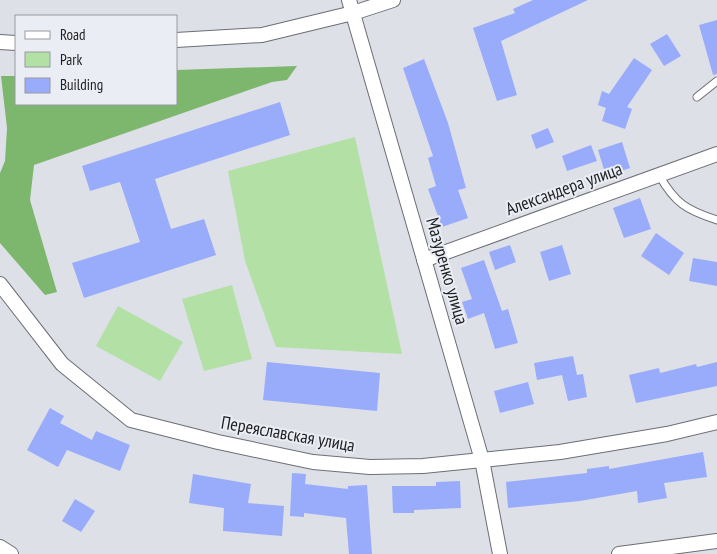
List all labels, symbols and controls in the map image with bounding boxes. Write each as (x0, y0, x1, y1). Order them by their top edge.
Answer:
legend (15, 15, 178, 105)
text: Road (60, 25, 86, 44)
text: Park (60, 50, 82, 69)
text: Building (60, 75, 103, 94)
street label: Александера улица (502, 157, 625, 220)
street label: Мазуренко улица (421, 215, 474, 327)
street label: Переяславская улица (219, 410, 357, 457)

